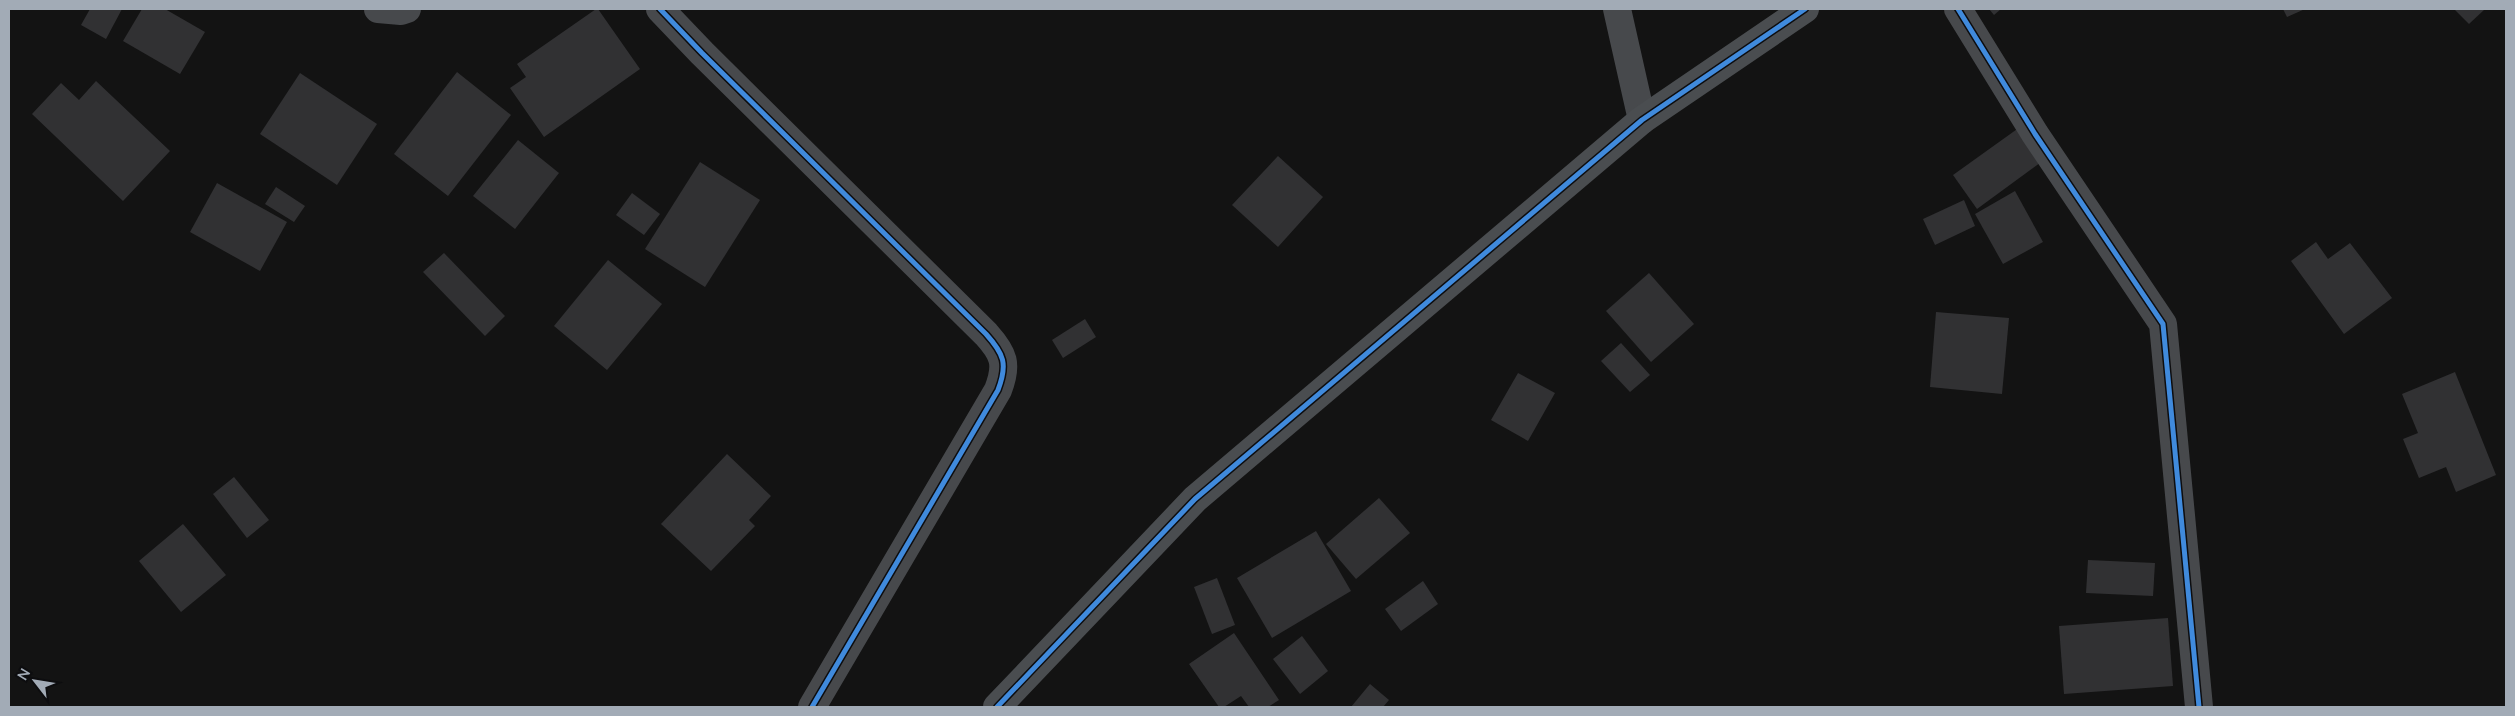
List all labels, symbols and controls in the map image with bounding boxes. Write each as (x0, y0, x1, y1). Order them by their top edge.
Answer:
north arrow (10, 656, 60, 706)
text: N (13, 665, 33, 683)

